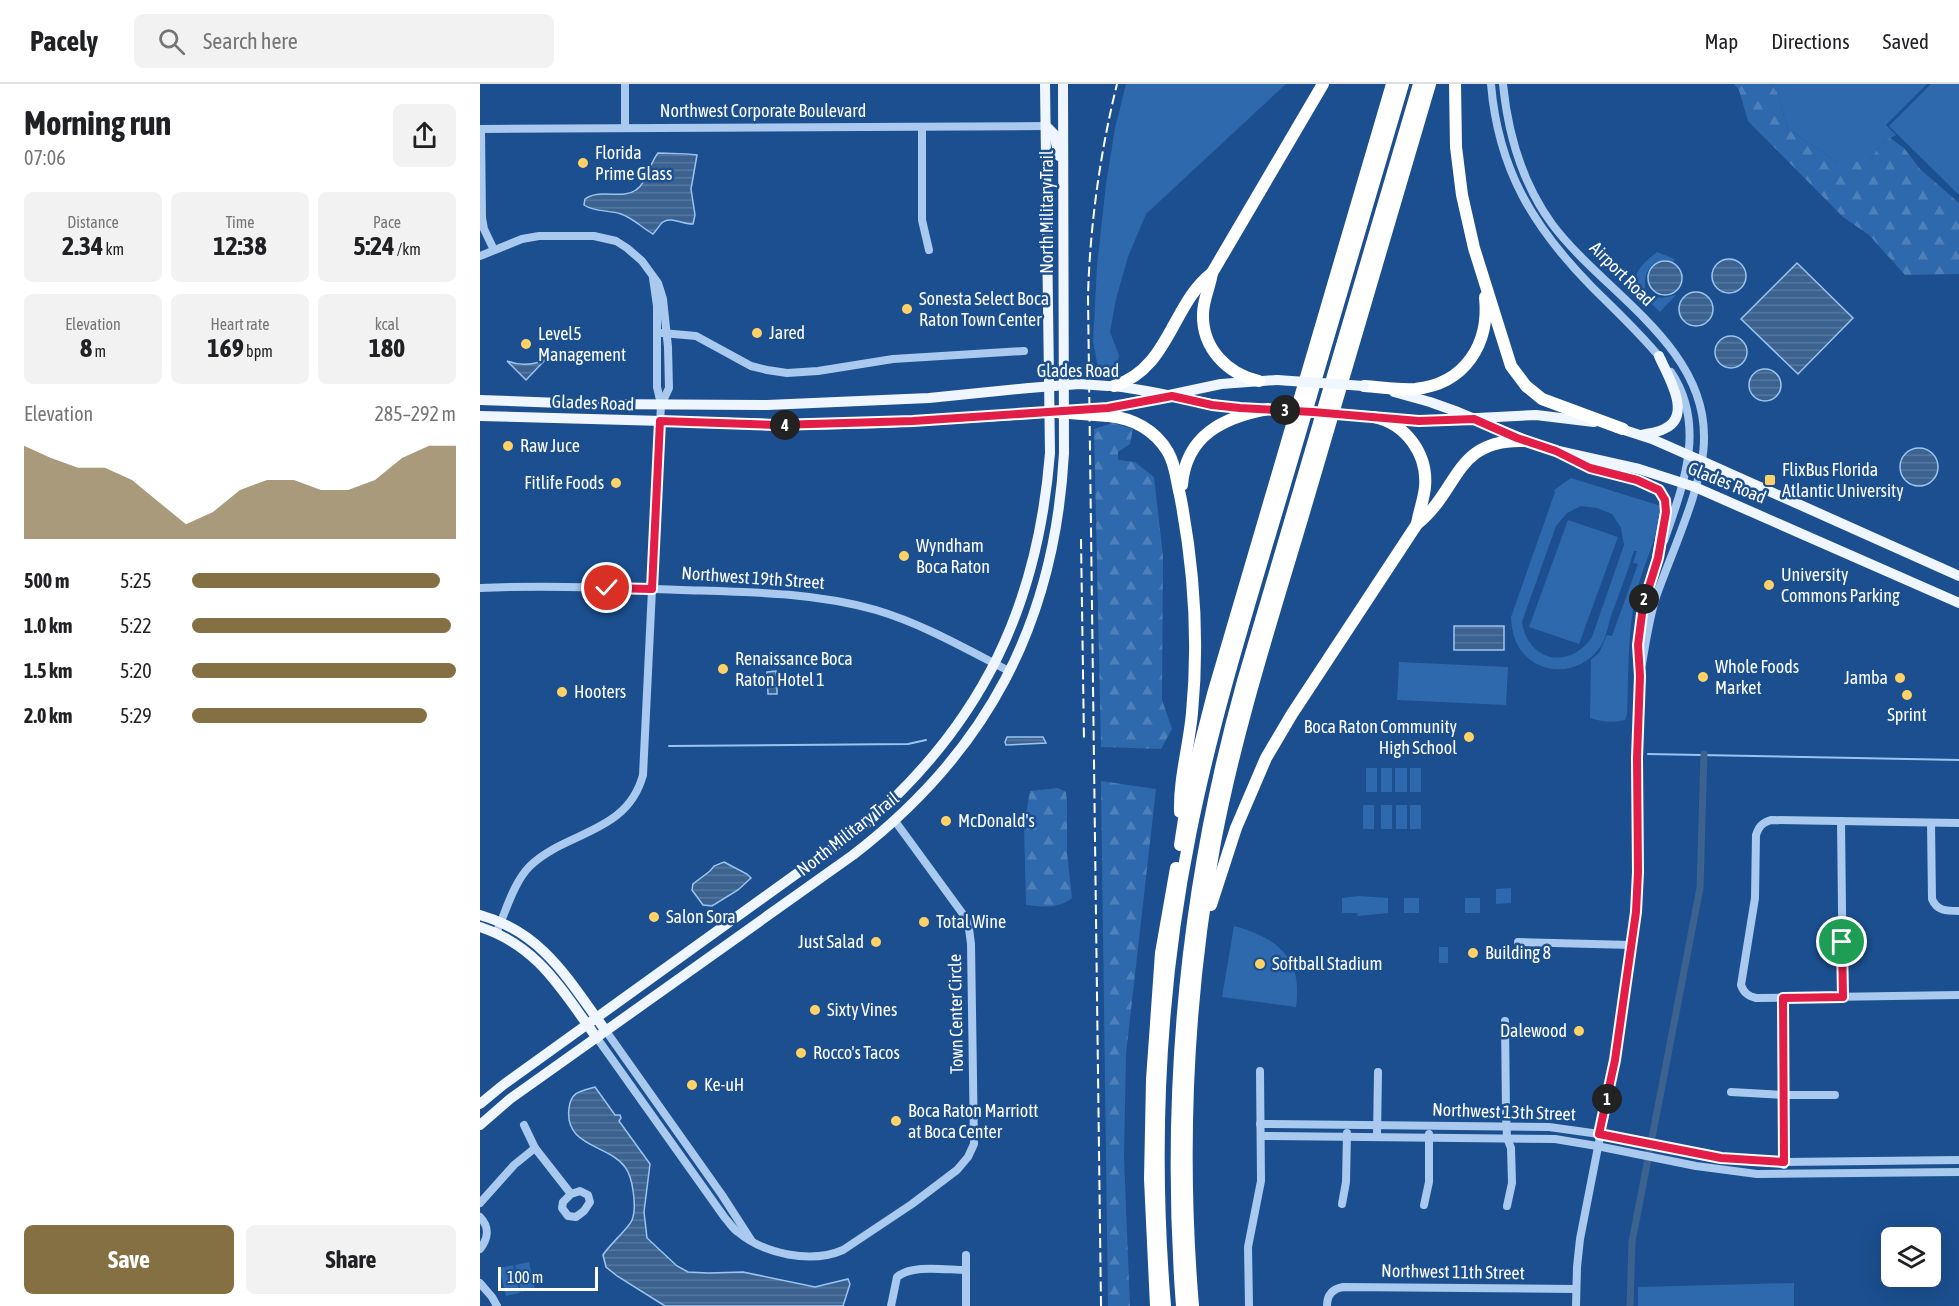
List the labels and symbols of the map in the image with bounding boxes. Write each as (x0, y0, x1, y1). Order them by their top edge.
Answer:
street label: Northwest Corporate Boulevard (660, 100, 866, 121)
place label: Florida Prime Glass (595, 142, 672, 184)
street label: North Military Trail (1036, 150, 1057, 274)
marker: Florida Prime Glass (576, 156, 590, 170)
street label: Airport Road (1586, 237, 1659, 310)
place label: Sonesta Select Boca Raton Town Center (919, 288, 1049, 330)
marker: Sonesta Select Boca Raton Town Center (900, 302, 914, 316)
place label: Jared (769, 322, 805, 343)
place label: Level5 Management (538, 323, 626, 365)
marker: Jared (750, 326, 764, 340)
marker: Level5 Management (519, 337, 533, 351)
street label: Glades Road (1037, 360, 1119, 381)
street label: Glades Road (551, 391, 635, 414)
pin: 3 (1270, 395, 1300, 425)
pin: 4 (770, 410, 800, 440)
place label: Raw Juce (520, 435, 580, 456)
marker: Raw Juce (501, 439, 515, 453)
street label: Glades Road (1685, 457, 1769, 508)
place label: FlixBus Florida Atlantic University (1782, 459, 1904, 501)
place label: Fitlife Foods (524, 472, 604, 493)
marker: FlixBus Florida Atlantic University (1763, 473, 1777, 487)
marker: Fitlife Foods (609, 476, 623, 490)
place label: Wyndham Boca Raton (916, 535, 990, 577)
marker: Wyndham Boca Raton (897, 549, 911, 563)
pin (581, 562, 632, 613)
street label: Northwest 19th Street (681, 562, 825, 593)
place label: University Commons Parking (1781, 564, 1900, 606)
marker: University Commons Parking (1762, 578, 1776, 592)
pin: 2 (1629, 584, 1659, 614)
place label: Renaissance Boca Raton Hotel 1 (735, 648, 853, 690)
place label: Whole Foods Market (1715, 656, 1799, 698)
marker: Renaissance Boca Raton Hotel 1 (716, 662, 730, 676)
place label: Jamba (1844, 667, 1888, 688)
marker: Whole Foods Market (1696, 670, 1710, 684)
marker: Jamba (1893, 671, 1907, 685)
place label: Hooters (574, 681, 626, 702)
marker: Hooters (555, 685, 569, 699)
marker: Sprint (1900, 688, 1914, 702)
place label: Sprint (1887, 704, 1927, 725)
place label: Boca Raton Community High School (1304, 716, 1457, 758)
marker: Boca Raton Community High School (1462, 730, 1476, 744)
street label: North Military Trail (793, 787, 903, 880)
place label: McDonald's (958, 810, 1035, 831)
marker: McDonald's (939, 814, 953, 828)
place label: Salon Sora (666, 906, 736, 927)
marker: Salon Sora (647, 910, 661, 924)
place label: Total Wine (936, 911, 1006, 932)
marker: Total Wine (917, 915, 931, 929)
pin (1816, 916, 1867, 967)
place label: Just Salad (798, 931, 864, 952)
marker: Just Salad (869, 935, 883, 949)
place label: Building 8 (1485, 942, 1551, 963)
marker: Building 8 (1466, 946, 1480, 960)
place label: Softball Stadium (1272, 953, 1383, 974)
street label: Town Center Circle (944, 954, 967, 1074)
marker: Softball Stadium (1253, 957, 1267, 971)
place label: Sixty Vines (827, 999, 897, 1020)
marker: Sixty Vines (808, 1003, 822, 1017)
place label: Dalewood (1500, 1020, 1567, 1041)
marker: Dalewood (1572, 1024, 1586, 1038)
place label: Rocco's Tacos (813, 1042, 900, 1063)
marker: Rocco's Tacos (794, 1046, 808, 1060)
place label: Ke-uH (704, 1074, 744, 1095)
marker: Ke-uH (685, 1078, 699, 1092)
pin: 1 (1592, 1084, 1622, 1114)
street label: Northwest 13th Street (1432, 1098, 1576, 1125)
place label: Boca Raton Marriott at Boca Center (908, 1100, 1039, 1142)
marker: Boca Raton Marriott at Boca Center (889, 1114, 903, 1128)
street label: Northwest 11th Street (1381, 1260, 1525, 1283)
scale bar (498, 1264, 598, 1292)

